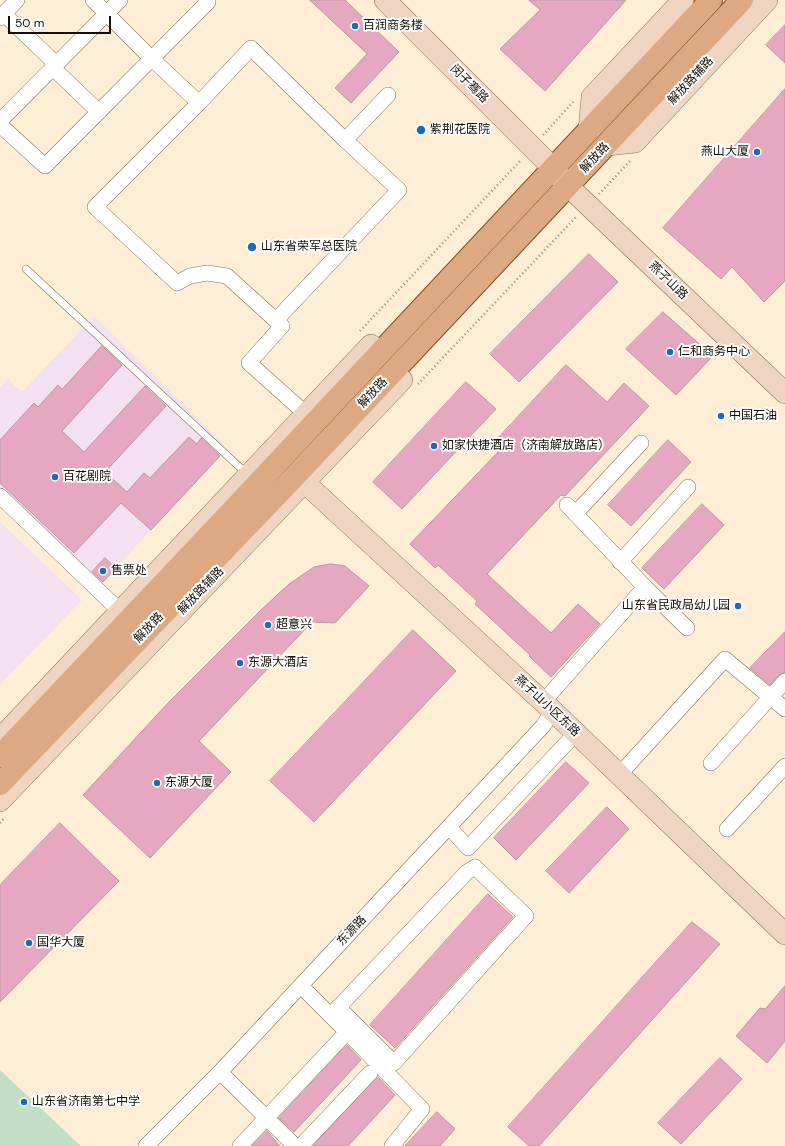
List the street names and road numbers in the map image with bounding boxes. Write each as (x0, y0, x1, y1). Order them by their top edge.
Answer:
street label: 解放路辅路 (665, 54, 717, 108)
street label: 闵子骞路 (447, 62, 491, 106)
street label: 解放路 (577, 140, 613, 176)
street label: 燕子山路 (646, 259, 690, 303)
street label: 解放路 (355, 375, 391, 411)
street label: 解放路辅路 (175, 564, 227, 618)
street label: 解放路 (131, 610, 167, 646)
street label: 燕子山小区东路 (511, 672, 583, 740)
street label: 东源路 (334, 913, 370, 949)

